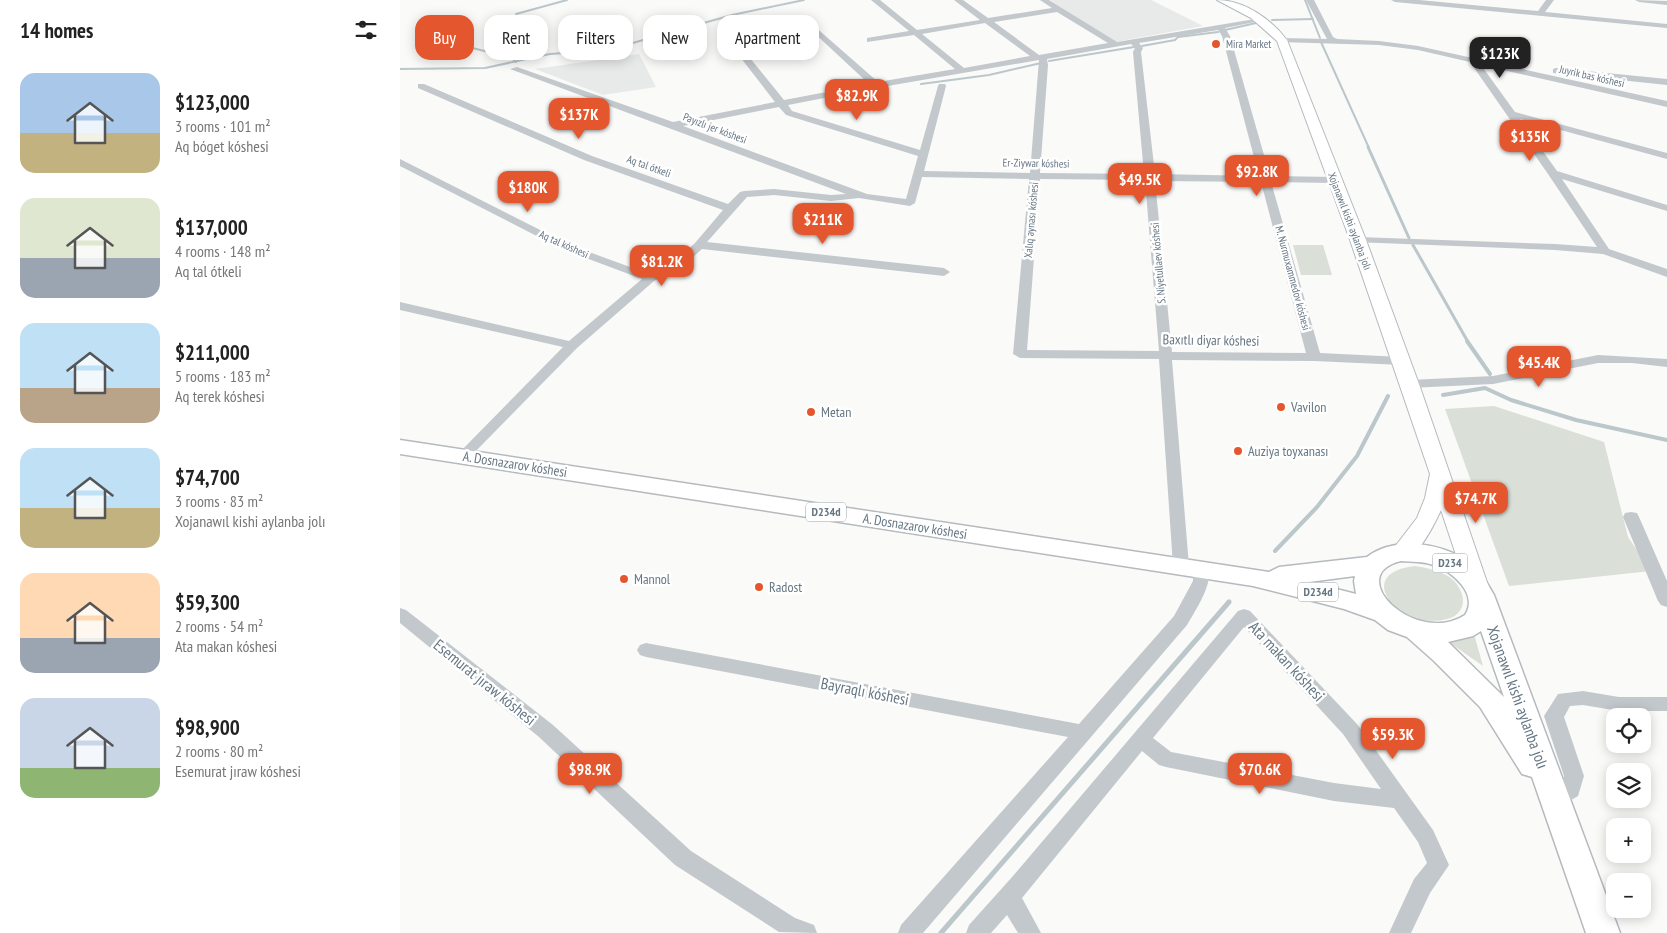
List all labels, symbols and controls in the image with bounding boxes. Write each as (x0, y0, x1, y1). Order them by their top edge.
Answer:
chip: Buy (415, 15, 474, 60)
chip: Rent (484, 15, 548, 60)
chip: Filters (558, 15, 633, 60)
chip: New (643, 15, 707, 60)
chip: Apartment (717, 15, 819, 60)
icon: filters (352, 16, 380, 44)
text: 14 homes (20, 17, 93, 44)
pin: $123K (1465, 36, 1535, 79)
place label: Mira Market (1226, 37, 1271, 51)
marker: Mira Market (1210, 38, 1222, 50)
text: $123K (1481, 43, 1519, 63)
street label: Juyrik bas kóshesi (1557, 61, 1626, 90)
pin: $82.9K (816, 78, 898, 121)
text: $82.9K (836, 85, 878, 105)
text: $123,000 (175, 89, 250, 116)
icon: home (60, 93, 120, 153)
pin: $137K (544, 98, 614, 140)
text: $137K (560, 104, 598, 124)
street label: Payızlı jer kóshesi (681, 109, 749, 147)
text: 3 rooms · 101 m² (175, 116, 271, 136)
pin: $135K (1495, 120, 1565, 162)
text: $135K (1511, 126, 1549, 146)
text: Aq bóget kóshesi (175, 136, 269, 156)
street label: Aq tal ótkeli (625, 152, 673, 180)
pin: $92.8K (1216, 154, 1298, 197)
street label: Er-Ziywar kóshesi (1003, 155, 1069, 171)
text: $92.8K (1236, 161, 1278, 181)
pin: $49.5K (1099, 162, 1181, 205)
text: $49.5K (1119, 169, 1161, 189)
pin: $180K (493, 170, 563, 213)
street label: Xojanawıl kishi aylanba jolı (1325, 170, 1375, 272)
text: $180K (509, 177, 547, 197)
street label: Xalıq aynası kóshesi (1021, 182, 1041, 258)
pin: $211K (788, 202, 858, 245)
text: $211K (804, 209, 842, 229)
text: $137,000 (175, 214, 248, 241)
icon: home (60, 218, 120, 278)
street label: S. Niyetullaev kóshesi (1147, 222, 1169, 304)
street label: M. Nurmuxammedov kóshesi (1272, 224, 1314, 332)
street label: Aq tal kóshesi (537, 227, 591, 261)
text: 4 rooms · 148 m² (175, 241, 271, 261)
pin: $81.2K (621, 244, 703, 287)
text: $81.2K (641, 251, 683, 271)
text: Aq tal ótkeli (175, 261, 242, 281)
street label: Baxıtlı diyar kóshesi (1163, 330, 1259, 350)
text: $211,000 (175, 339, 250, 366)
icon: home (60, 343, 120, 403)
pin: $45.4K (1498, 346, 1580, 388)
text: $45.4K (1518, 352, 1560, 372)
text: 5 rooms · 183 m² (175, 366, 271, 386)
text: Aq terek kóshesi (175, 386, 265, 406)
place label: Vavilon (1290, 398, 1326, 416)
marker: Vavilon (1275, 401, 1287, 413)
place label: Metan (821, 403, 851, 421)
marker: Metan (805, 406, 817, 418)
place label: Auziya toyxanası (1248, 442, 1328, 460)
marker: Auziya toyxanası (1232, 445, 1244, 457)
street label: A. Dosnazarov kóshesi (461, 447, 569, 481)
text: $74,700 (175, 464, 240, 491)
icon: home (60, 468, 120, 528)
pin: $74.7K (1435, 482, 1517, 524)
text: $74.7K (1455, 488, 1497, 508)
text: 3 rooms · 83 m² (175, 491, 263, 511)
road number: D234d (806, 502, 846, 522)
street label: A. Dosnazarov kóshesi (861, 509, 969, 543)
text: Xojanawıl kishi aylanba jolı (175, 511, 325, 531)
road number: D234 (1432, 554, 1468, 572)
place label: Mannol (634, 570, 671, 588)
marker: Mannol (618, 573, 630, 585)
place label: Radost (769, 578, 802, 596)
marker: Radost (753, 581, 765, 593)
road number: D234d (1298, 582, 1338, 602)
text: $59,300 (175, 589, 240, 616)
icon: home (60, 593, 120, 653)
text: 2 rooms · 54 m² (175, 616, 263, 636)
street label: Ata makan kóshesi (1245, 617, 1329, 705)
street label: Xojanawıl kishi aylanba jolı (1483, 623, 1553, 771)
street label: Esemurat jıraw kóshesi (430, 635, 540, 729)
text: Ata makan kóshesi (175, 636, 277, 656)
street label: Bayraqlı kóshesi (819, 673, 911, 709)
map controls (1606, 708, 1651, 918)
button: locate (1606, 708, 1651, 753)
text: $98,900 (175, 714, 240, 741)
icon: home (60, 718, 120, 778)
pin: $59.3K (1352, 718, 1434, 760)
text: $59.3K (1372, 724, 1414, 744)
text: 2 rooms · 80 m² (175, 741, 263, 761)
pin: $98.9K (549, 752, 631, 795)
pin: $70.6K (1219, 752, 1301, 795)
text: $98.9K (569, 759, 611, 779)
text: $70.6K (1239, 759, 1281, 779)
text: Esemurat jıraw kóshesi (175, 761, 301, 781)
button: layers (1606, 763, 1651, 808)
button: + (1606, 818, 1651, 863)
button: − (1606, 873, 1651, 918)

